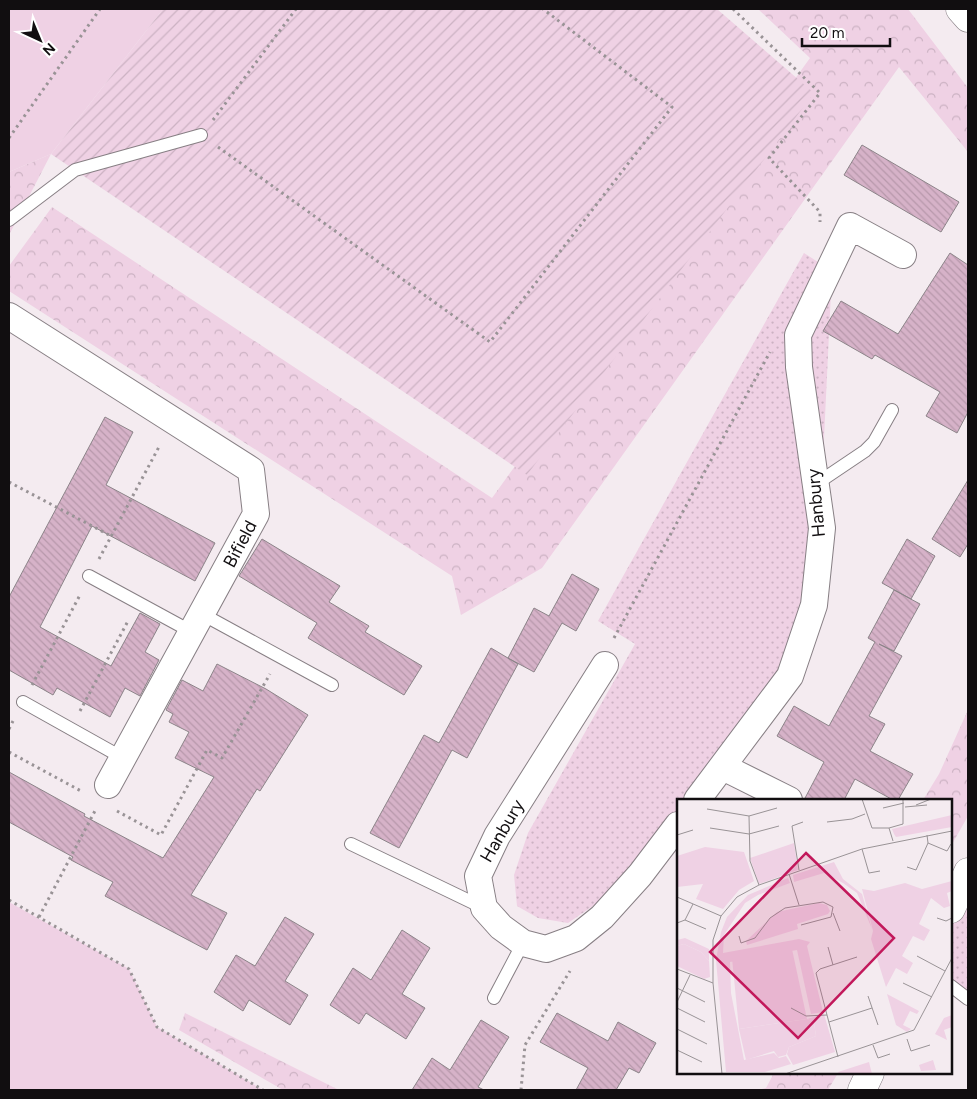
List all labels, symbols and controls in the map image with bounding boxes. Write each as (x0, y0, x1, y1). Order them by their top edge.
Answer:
north arrow (15, 15, 65, 65)
scale bar (802, 15, 890, 47)
text: 20 m (810, 24, 844, 42)
text: N (39, 39, 58, 59)
street label: Hanbury (802, 467, 830, 538)
street label: Bifield (218, 517, 262, 571)
street label: Hanbury (475, 795, 529, 866)
inset map (677, 799, 952, 1074)

